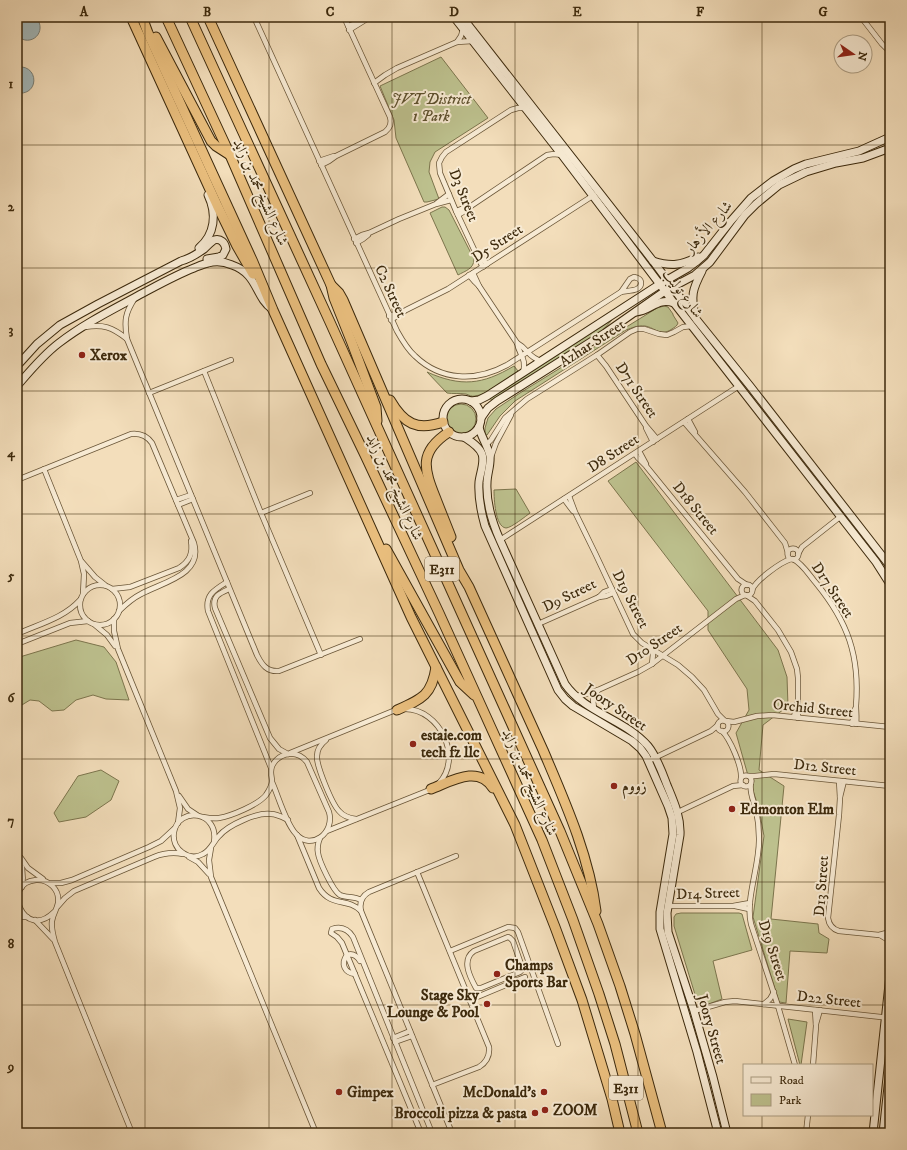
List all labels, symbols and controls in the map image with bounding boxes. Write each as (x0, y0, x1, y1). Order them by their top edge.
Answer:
text: A (79, 4, 89, 20)
text: B (203, 4, 211, 20)
text: C (326, 4, 335, 20)
text: D (449, 4, 459, 20)
text: E (572, 4, 582, 20)
text: F (696, 4, 705, 20)
text: G (818, 4, 828, 20)
north arrow (833, 34, 873, 74)
text: N (854, 50, 870, 62)
text: 1 (9, 76, 14, 92)
park label: JVT District 1 Park (391, 90, 472, 126)
street label: شارع الشيخ محمد بن زايد (225, 136, 293, 250)
street label: D3 Street (444, 166, 483, 225)
street label: شارع الأزهار (677, 196, 739, 261)
text: 2 (8, 199, 15, 215)
street label: D5 Street (468, 220, 527, 267)
street label: C2 Street (370, 262, 411, 321)
street label: شارع توليب (656, 265, 707, 324)
street label: Azhar Street (556, 315, 629, 372)
text: 3 (9, 322, 14, 338)
place label: Xerox (90, 346, 128, 365)
marker: Xerox (77, 350, 87, 360)
street label: D71 Street (611, 359, 662, 422)
street label: D8 Street (584, 430, 643, 477)
street label: شارع الشيخ محمد بن زايد (358, 431, 427, 545)
text: 4 (6, 445, 15, 462)
street label: D18 Street (668, 478, 723, 539)
road number: E311 (425, 557, 459, 581)
street label: D17 Street (807, 559, 858, 622)
street label: D19 Street (608, 567, 653, 632)
text: 5 (7, 568, 15, 584)
street label: D9 Street (539, 574, 599, 617)
street label: D10 Street (623, 619, 686, 670)
street label: Joory Street (579, 678, 651, 735)
text: 6 (8, 690, 16, 706)
street label: Orchid Street (772, 695, 854, 722)
place label: estaie.com tech fz llc (421, 726, 483, 762)
street label: شارع الشيخ محمد بن زايد (494, 726, 562, 840)
marker: estaie.com tech fz llc (408, 739, 418, 749)
street label: D12 Street (793, 755, 857, 780)
place label: زووم (622, 777, 647, 799)
marker: زووم (609, 781, 619, 791)
place label: Edmonton Elm (740, 800, 835, 819)
marker: Edmonton Elm (727, 804, 737, 814)
text: 7 (8, 813, 15, 829)
street label: D13 Street (810, 855, 833, 917)
street label: D14 Street (676, 883, 741, 904)
street label: D19 Street (754, 917, 791, 983)
text: 8 (8, 936, 15, 952)
place label: Champs Sports Bar (505, 956, 568, 992)
marker: Champs Sports Bar (492, 969, 502, 979)
place label: Stage Sky Lounge & Pool (387, 986, 480, 1022)
street label: D22 Street (796, 987, 862, 1012)
street label: Joory Street (692, 990, 731, 1066)
marker: Stage Sky Lounge & Pool (482, 999, 492, 1009)
text: 9 (7, 1059, 14, 1075)
legend (743, 1064, 873, 1116)
text: Road (779, 1073, 804, 1088)
road number: E311 (609, 1076, 643, 1100)
place label: Gimpex (347, 1083, 394, 1102)
place label: McDonald's (463, 1083, 536, 1102)
marker: Gimpex (334, 1087, 344, 1097)
marker: McDonald's (539, 1087, 549, 1097)
text: Park (779, 1093, 801, 1108)
place label: ZOOM (553, 1101, 598, 1120)
place label: Broccoli pizza & pasta (394, 1104, 528, 1123)
marker: ZOOM (540, 1105, 550, 1115)
marker: Broccoli pizza & pasta (530, 1108, 540, 1118)

